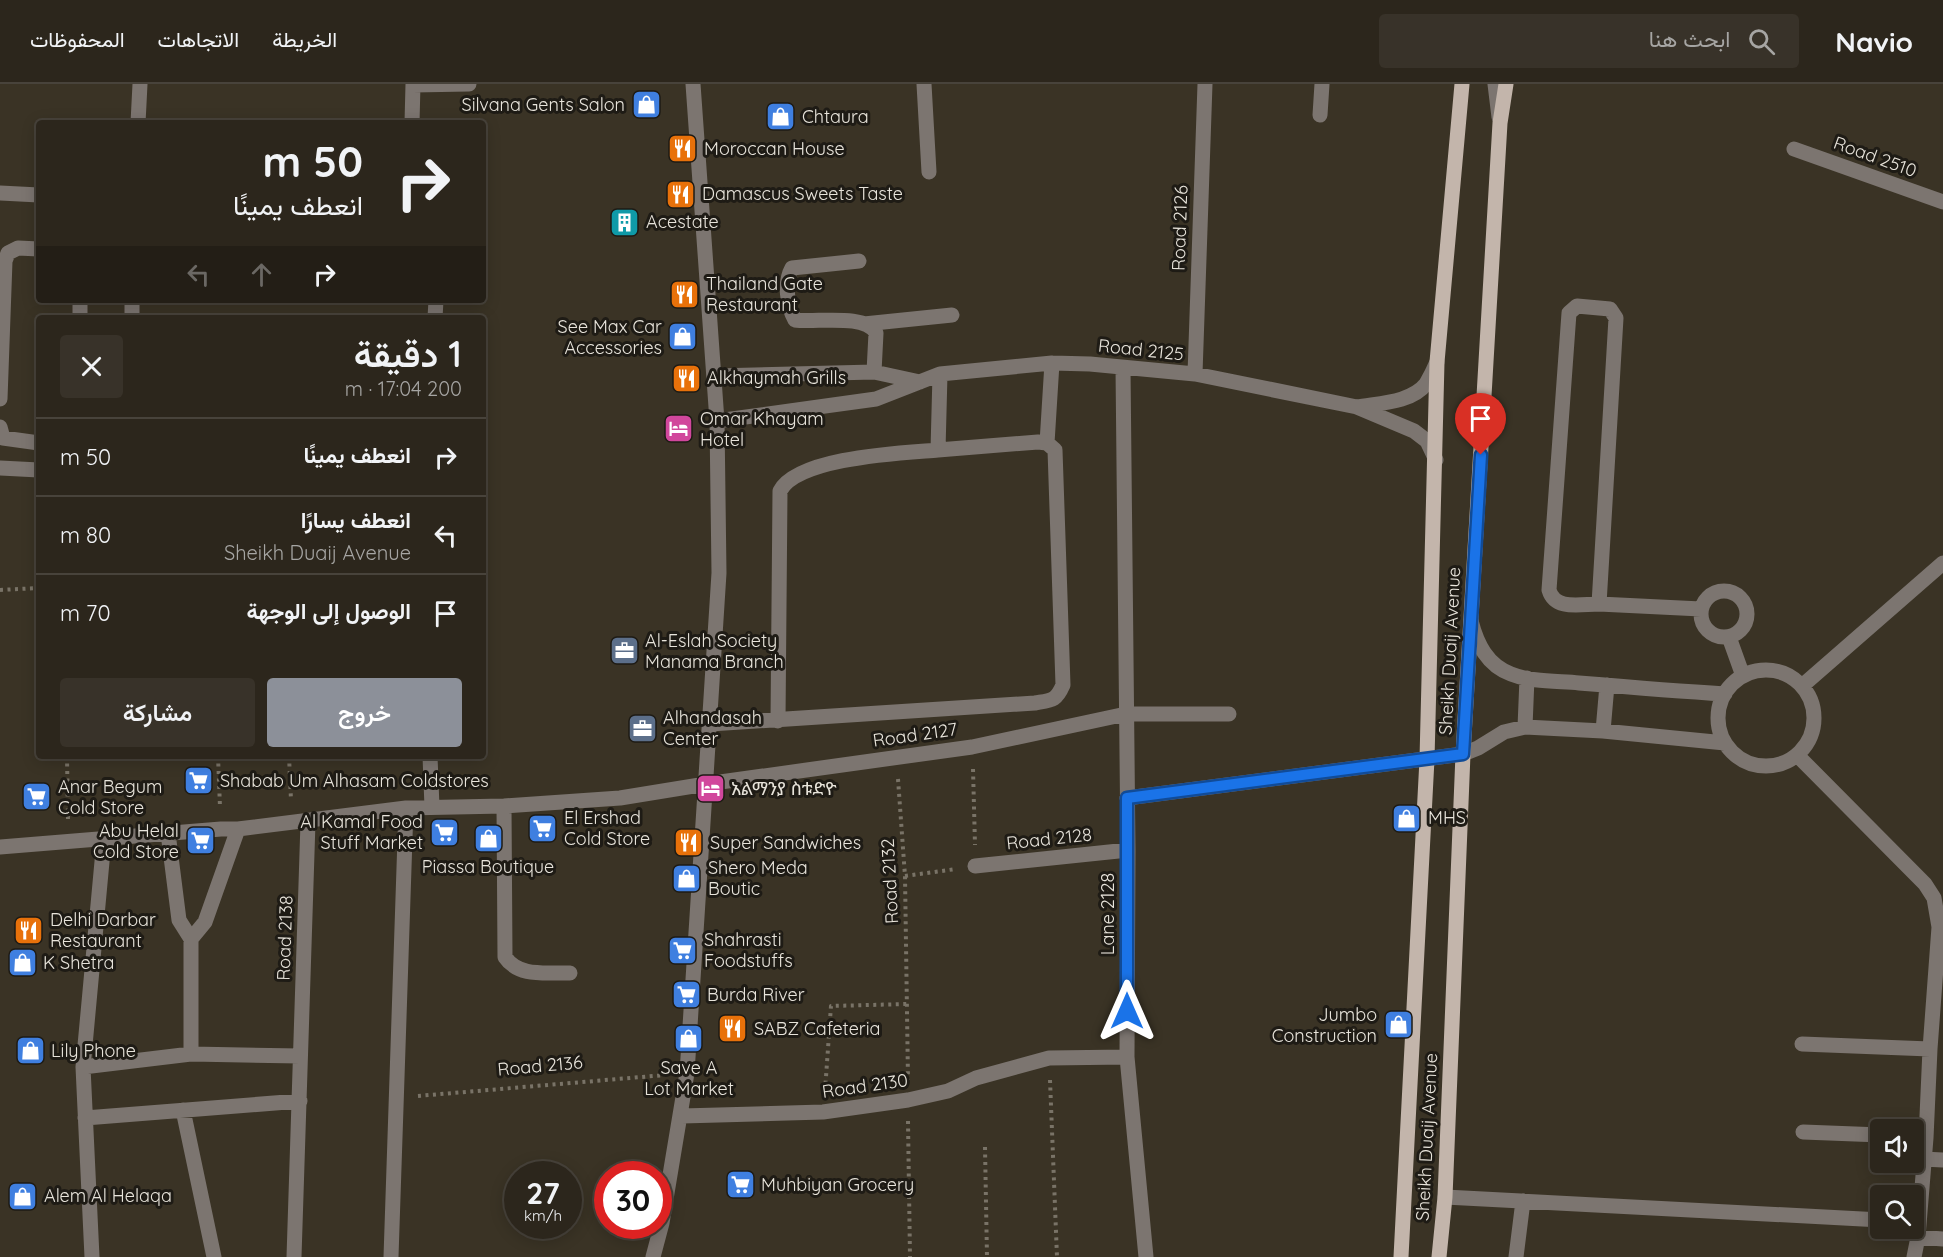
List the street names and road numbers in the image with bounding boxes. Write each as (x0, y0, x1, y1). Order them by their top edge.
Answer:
street label: Road 2510 (1830, 131, 1920, 182)
street label: Road 2126 (1167, 184, 1193, 271)
street label: Road 2125 (1097, 334, 1185, 365)
street label: Sheikh Duaij Avenue (1434, 566, 1465, 736)
street label: Road 2127 (871, 717, 959, 752)
street label: Road 2128 (1005, 823, 1093, 854)
street label: Road 2132 (876, 838, 903, 924)
street label: Lane 2128 (1096, 873, 1119, 955)
street label: Road 2138 (272, 895, 297, 981)
street label: Road 2136 (496, 1050, 584, 1081)
street label: Sheikh Duaij Avenue (1411, 1052, 1442, 1222)
street label: Road 2130 (821, 1068, 909, 1103)

